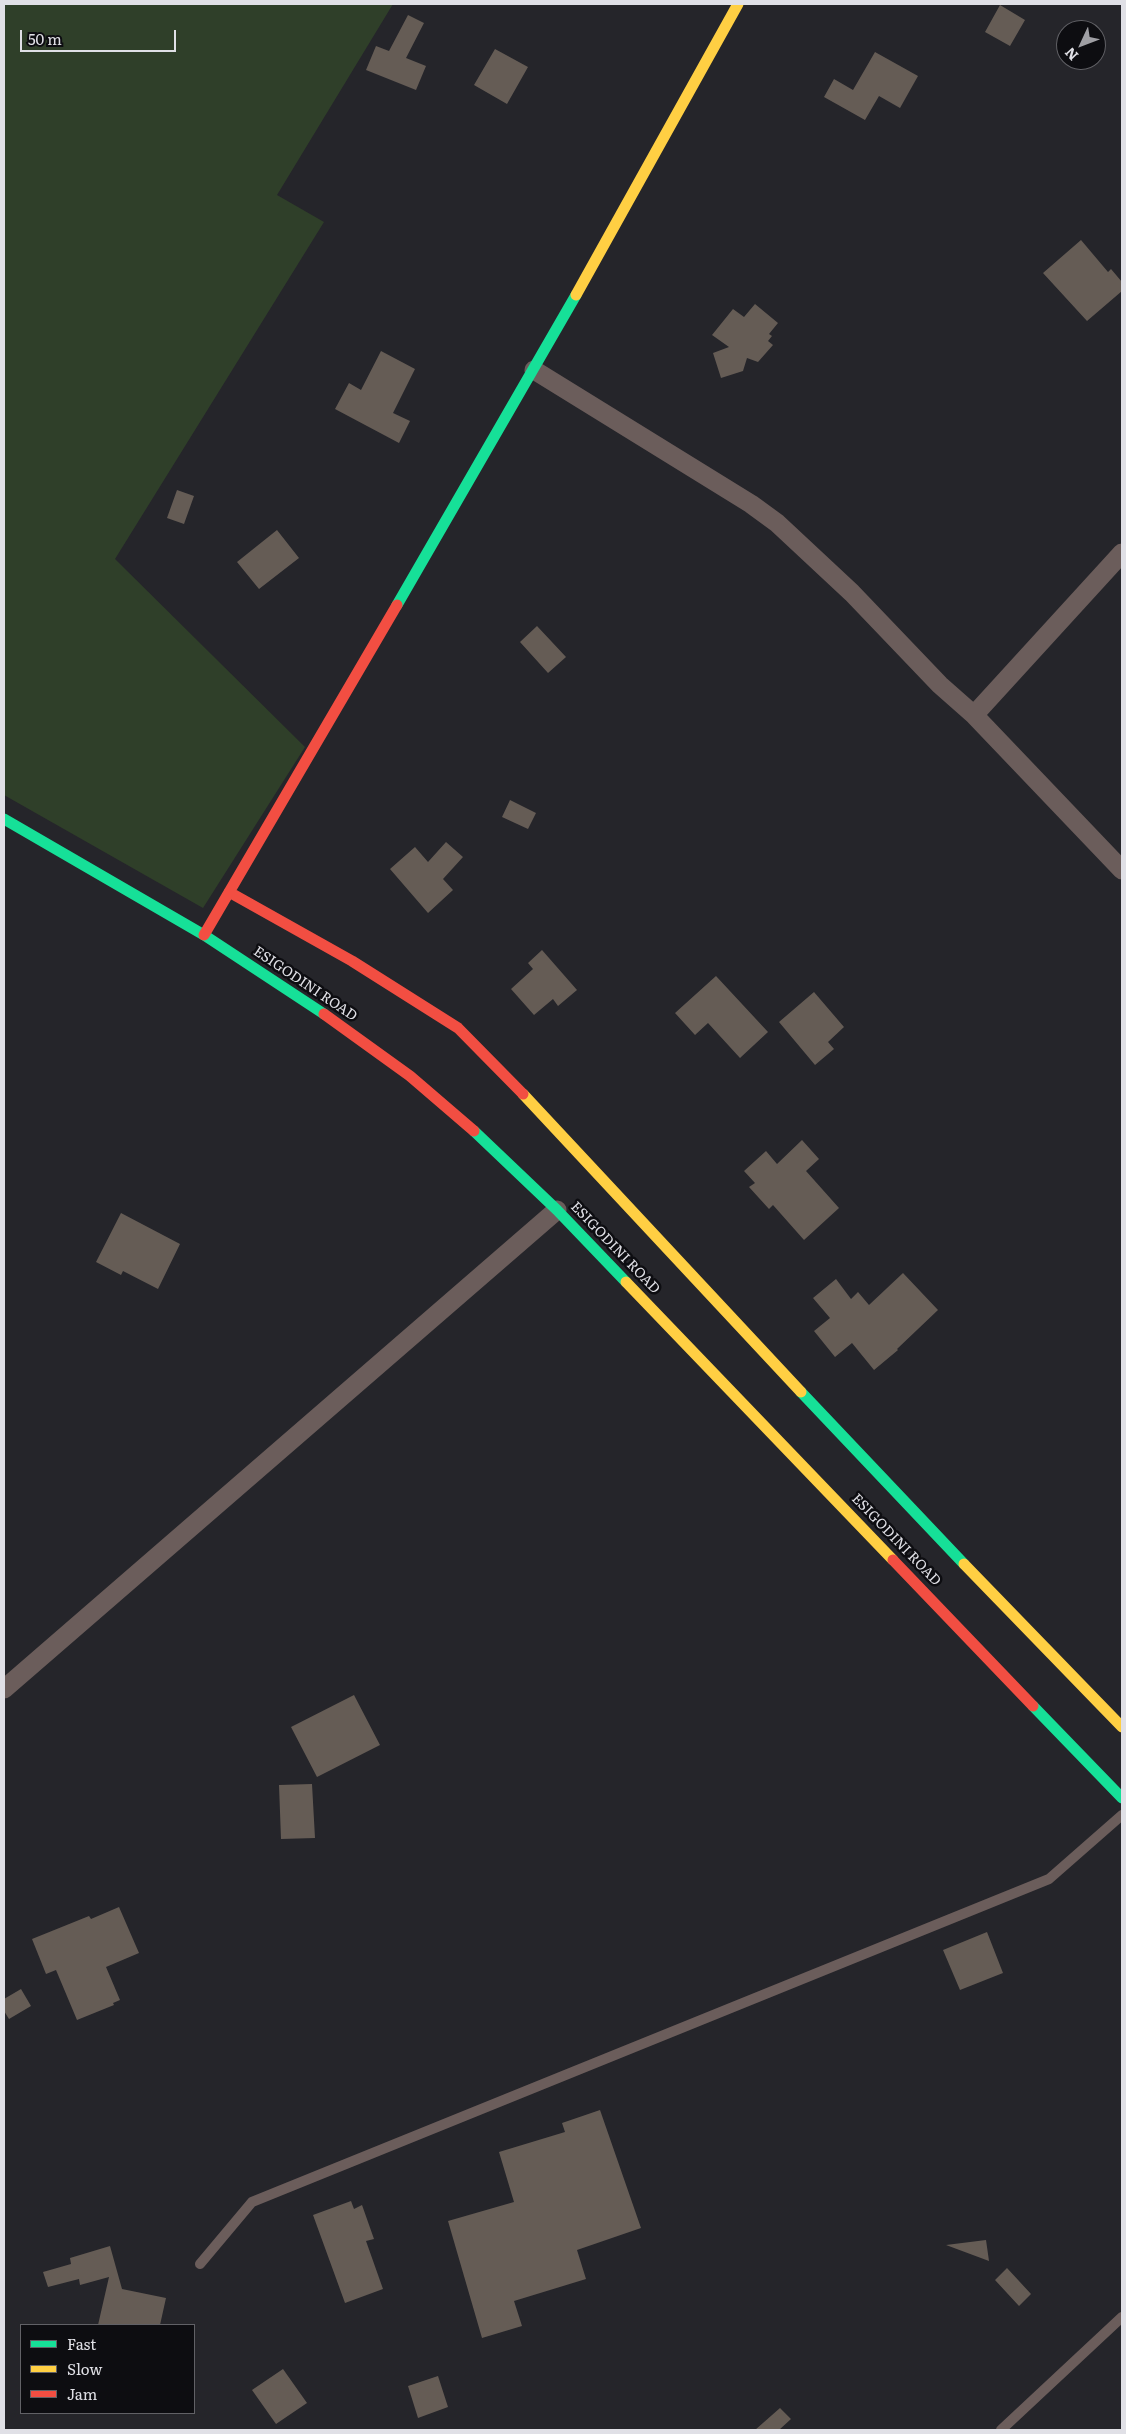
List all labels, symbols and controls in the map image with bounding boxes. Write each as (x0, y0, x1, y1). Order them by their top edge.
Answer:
scale bar (22, 20, 179, 52)
north arrow (1056, 20, 1106, 70)
text: 50 m (28, 27, 62, 50)
text: N (1059, 43, 1082, 66)
street label: ESIGODINI ROAD (250, 943, 360, 1025)
street label: ESIGODINI ROAD (567, 1198, 663, 1298)
street label: ESIGODINI ROAD (848, 1490, 944, 1590)
legend (20, 2324, 195, 2414)
text: Fast (67, 2332, 96, 2355)
text: Slow (67, 2357, 102, 2380)
text: Jam (67, 2382, 97, 2405)

